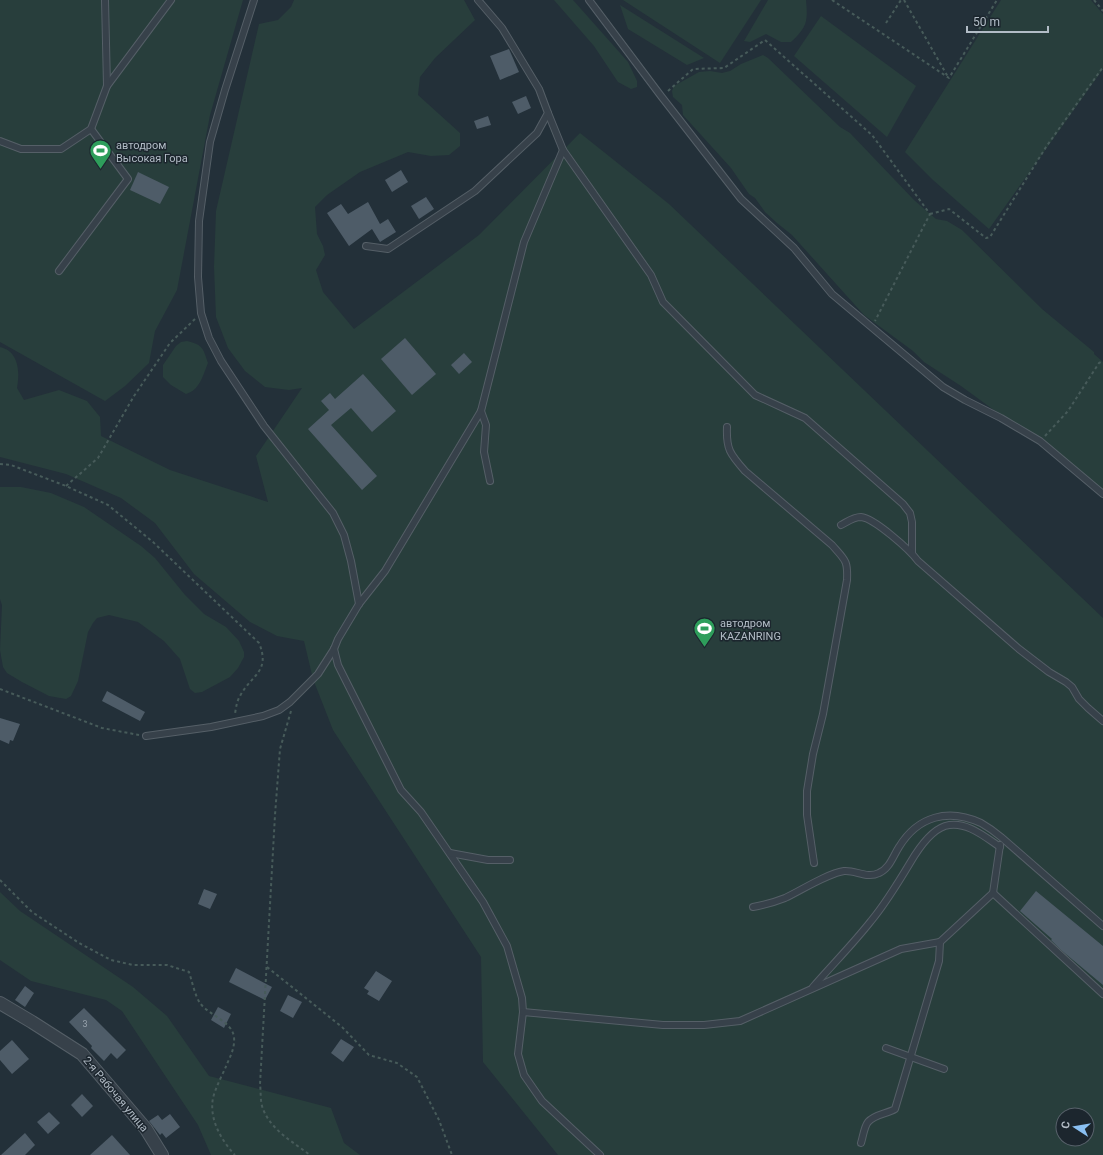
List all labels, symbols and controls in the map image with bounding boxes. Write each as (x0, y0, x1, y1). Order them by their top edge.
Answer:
scale bar (967, 8, 1048, 34)
text: 50 m (973, 15, 1000, 29)
sports icon: автодром Высокая Гора (87, 138, 113, 171)
place label: автодром Высокая Гора (116, 139, 188, 165)
sports icon: автодром KAZANRING (691, 616, 717, 649)
place label: автодром KAZANRING (720, 617, 781, 643)
house number: 3 (82, 1019, 88, 1029)
street label: 2-я Рабочая улица (80, 1054, 151, 1135)
north arrow (1055, 1107, 1095, 1147)
text: С (1059, 1120, 1073, 1130)

